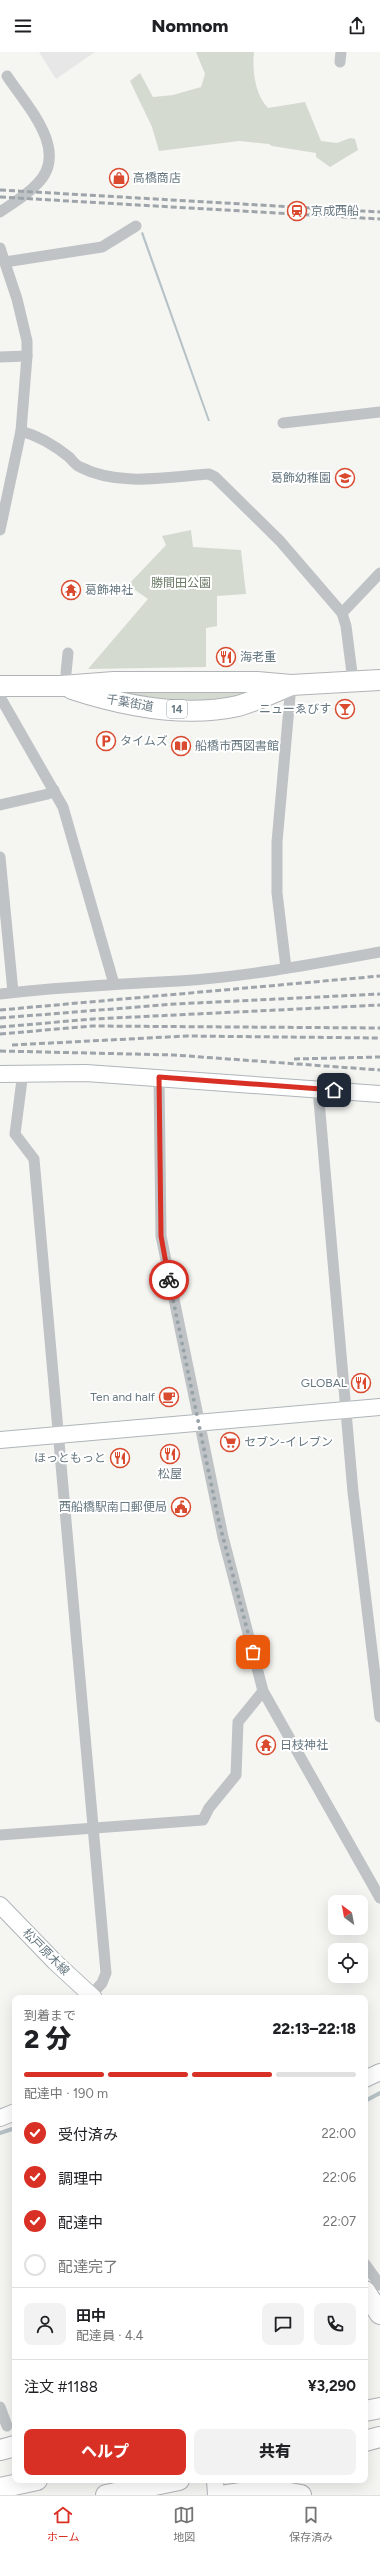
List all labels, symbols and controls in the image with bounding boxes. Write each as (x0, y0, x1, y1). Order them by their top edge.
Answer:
icon: menu (12, 15, 34, 37)
text: Nomnom (152, 15, 228, 37)
icon: share (346, 15, 368, 37)
shop icon: 高橋商店 (108, 167, 130, 189)
place label: 高橋商店 (133, 171, 181, 185)
station icon: 京成西船 (286, 200, 308, 222)
place label: 京成西船 (311, 204, 359, 218)
school or university icon: 葛飾幼稚園 (334, 467, 356, 489)
place label: 葛飾幼稚園 (271, 471, 331, 485)
park label: 勝間田公園 (151, 576, 211, 590)
temple icon: 葛飾神社 (60, 579, 82, 601)
place label: 葛飾神社 (85, 583, 133, 597)
restaurant icon: 海老重 (215, 646, 237, 668)
place label: 海老重 (240, 650, 276, 664)
street label: 千葉街道 (105, 692, 155, 714)
bar icon: ニューゑびす (334, 698, 356, 720)
road number: 14 (167, 700, 187, 718)
place label: ニューゑびす (259, 702, 331, 716)
parking icon: タイムズ (95, 730, 117, 752)
place label: タイムズ (120, 734, 168, 748)
library icon: 船橋市西図書館 (170, 735, 192, 757)
place label: 船橋市西図書館 (195, 739, 279, 753)
pin (317, 1073, 351, 1107)
icon: home (323, 1079, 345, 1101)
courier (149, 1260, 189, 1300)
icon: bike (158, 1269, 180, 1291)
restaurant icon: GLOBAL (350, 1372, 372, 1394)
place label: GLOBAL (301, 1376, 348, 1390)
cafe icon: Ten and half (158, 1386, 180, 1408)
place label: Ten and half (90, 1390, 156, 1404)
supermarket icon: セブン-イレブン (219, 1431, 241, 1453)
place label: セブン-イレブン (244, 1435, 333, 1449)
restaurant icon: 松屋 (159, 1443, 181, 1465)
restaurant icon: ほっともっと (109, 1447, 131, 1469)
place label: ほっともっと (34, 1451, 106, 1465)
place label: 松屋 (158, 1467, 182, 1481)
public building icon: 西船橋駅南口郵便局 (170, 1496, 192, 1518)
place label: 西船橋駅南口郵便局 (59, 1500, 167, 1514)
pin (236, 1635, 270, 1669)
icon: bag (242, 1641, 264, 1663)
temple icon: 日枝神社 (255, 1734, 277, 1756)
place label: 日枝神社 (280, 1738, 328, 1752)
north arrow (328, 1895, 368, 1935)
map controls (328, 1895, 368, 1983)
street label: 松戸原木線 (20, 1926, 72, 1978)
button: locate (328, 1943, 368, 1983)
text: 到着まで (24, 2008, 76, 2023)
text: 22:13–22:18 (272, 2020, 356, 2038)
text: 2 分 (24, 2023, 71, 2055)
text: 配達中 · 190 m (24, 2086, 108, 2101)
icon: check (24, 2122, 46, 2144)
text: 受付済み (58, 2126, 118, 2144)
text: 22:00 (322, 2126, 356, 2141)
icon: check (24, 2166, 46, 2188)
text: 調理中 (58, 2170, 103, 2188)
text: 22:06 (322, 2170, 356, 2185)
icon: check (24, 2210, 46, 2232)
text: 配達中 (58, 2214, 103, 2232)
text: 22:07 (323, 2214, 356, 2229)
text: 配達完了 (58, 2258, 118, 2276)
button: person (24, 2303, 66, 2345)
button: chat (262, 2303, 304, 2345)
button: phone (314, 2303, 356, 2345)
text: 田中 (76, 2307, 106, 2325)
text: 配達員 · 4.4 (76, 2328, 144, 2343)
text: ¥3,290 (308, 2377, 356, 2395)
text: 注文 #1188 (24, 2378, 98, 2396)
button: ヘルプ (24, 2429, 186, 2475)
button: 共有 (194, 2429, 356, 2475)
tab: ホーム (47, 2504, 80, 2544)
tab: 地図 (173, 2504, 195, 2544)
tab: 保存済み (289, 2504, 333, 2544)

